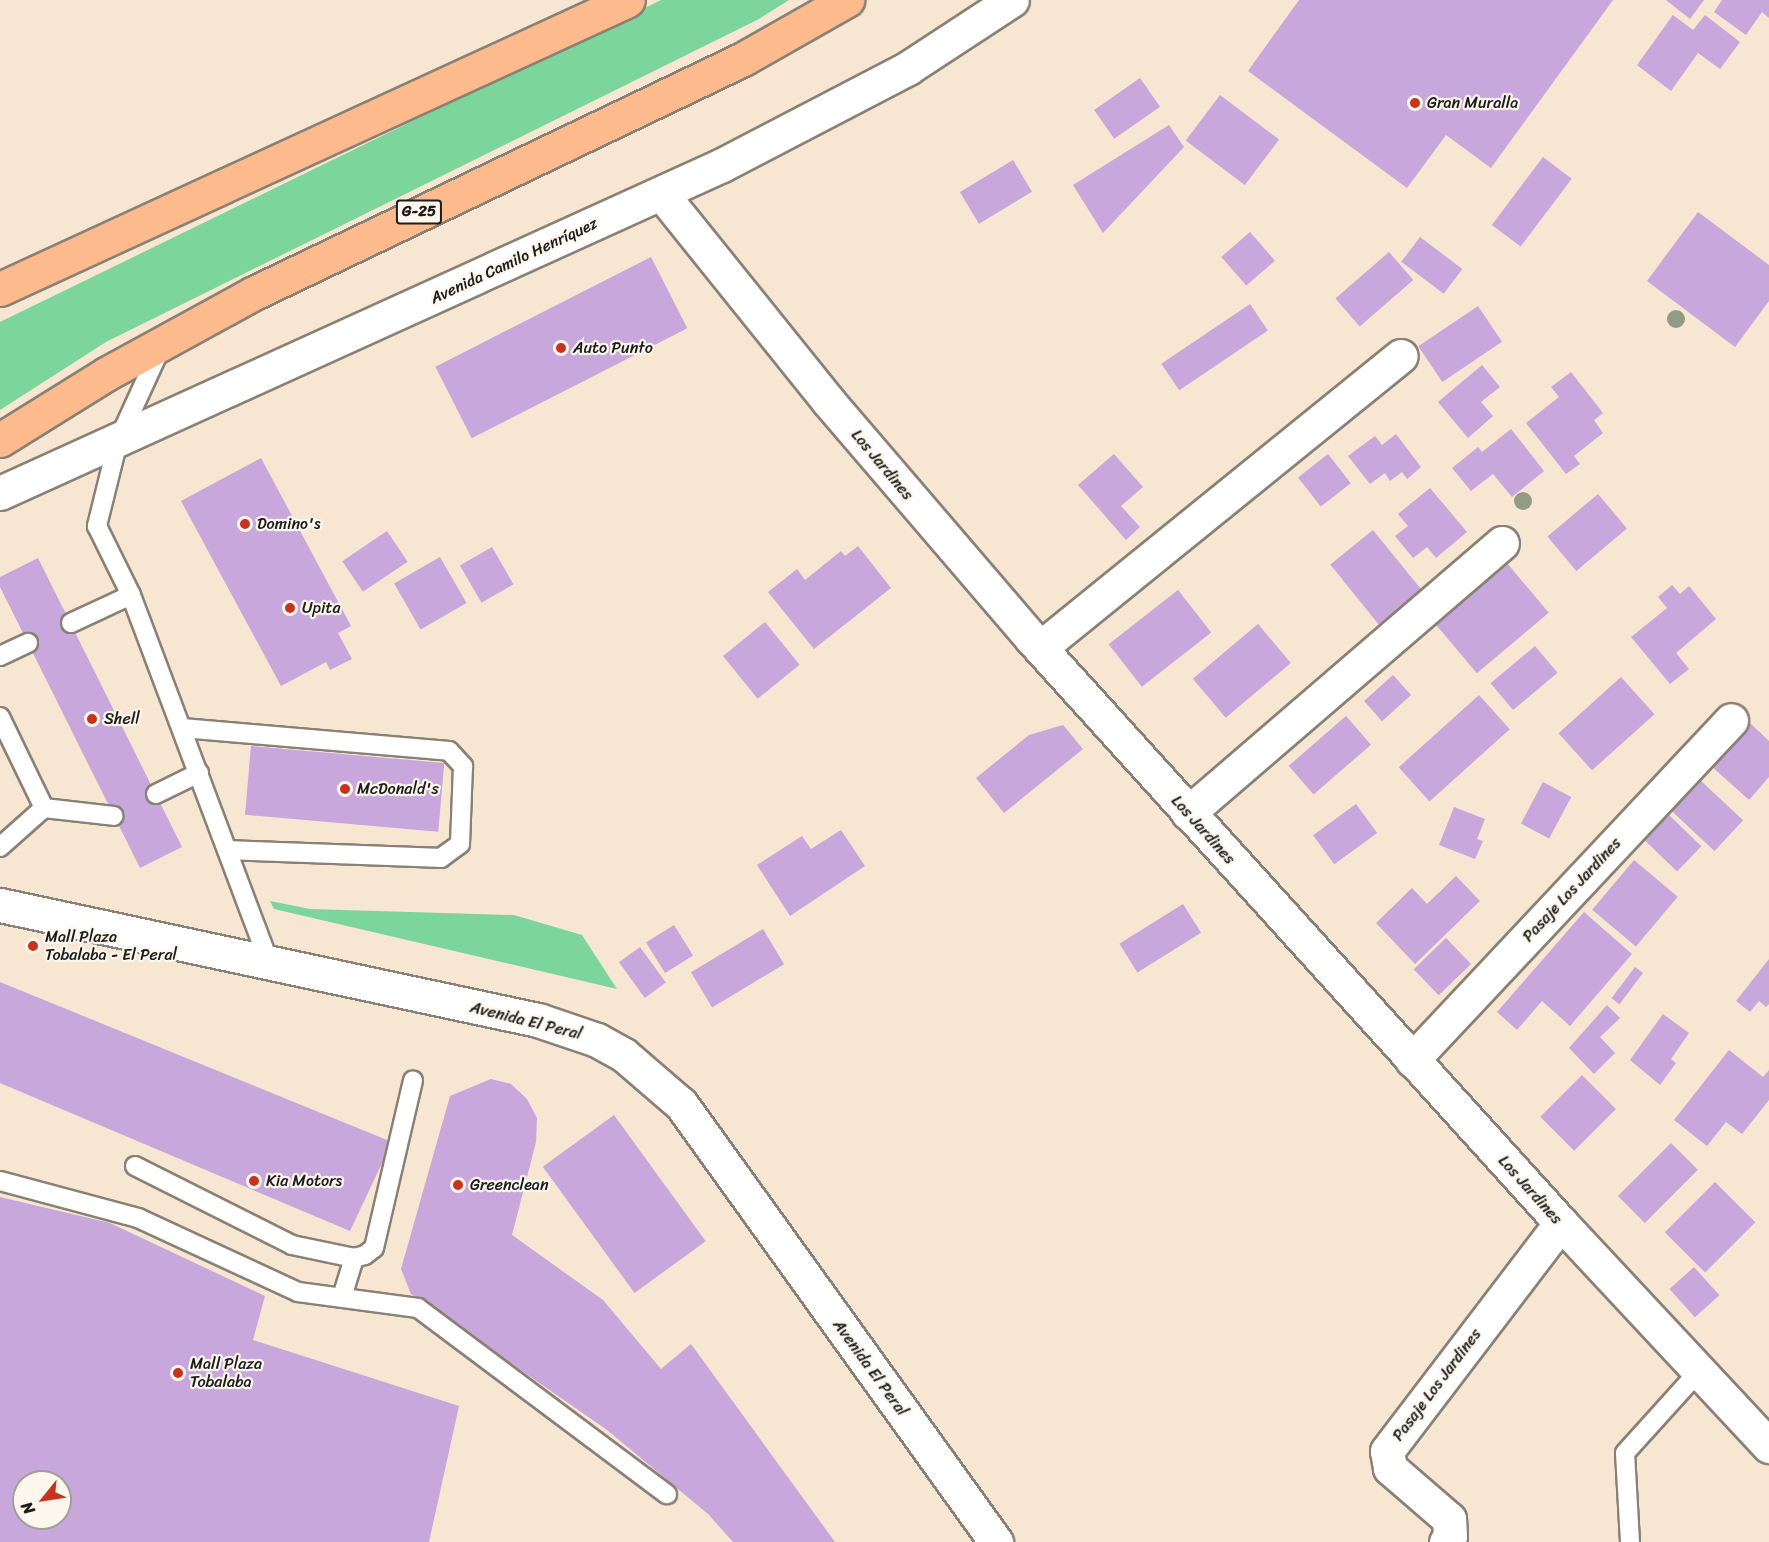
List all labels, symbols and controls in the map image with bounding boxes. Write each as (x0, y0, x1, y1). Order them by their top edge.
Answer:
place label: Gran Muralla (1427, 93, 1518, 113)
marker: Gran Muralla (1408, 96, 1422, 110)
road number: G-25 (395, 200, 443, 224)
street label: Avenida Camilo Henríquez (427, 214, 601, 308)
place label: Auto Punto (573, 338, 653, 358)
marker: Auto Punto (554, 341, 568, 355)
street label: Los Jardines (847, 426, 917, 504)
place label: Domino's (257, 514, 321, 534)
marker: Domino's (238, 517, 252, 531)
place label: Upita (302, 598, 340, 618)
marker: Upita (283, 601, 297, 615)
place label: Shell (104, 709, 140, 729)
marker: Shell (85, 712, 99, 726)
place label: McDonald's (357, 779, 439, 799)
marker: McDonald's (338, 782, 352, 796)
street label: Los Jardines (1167, 792, 1239, 868)
street label: Pasaje Los Jardines (1519, 834, 1625, 946)
place label: Mall Plaza Tobalaba - El Peral (45, 927, 177, 965)
marker: Mall Plaza Tobalaba - El Peral (26, 939, 40, 953)
street label: Avenida El Peral (468, 998, 584, 1044)
street label: Los Jardines (1494, 1152, 1566, 1228)
place label: Kia Motors (266, 1171, 342, 1191)
marker: Kia Motors (247, 1174, 261, 1188)
place label: Greenclean (470, 1175, 549, 1195)
marker: Greenclean (451, 1178, 465, 1192)
street label: Avenida El Peral (829, 1316, 911, 1420)
street label: Pasaje Los Jardines (1388, 1325, 1486, 1445)
place label: Mall Plaza Tobalaba (190, 1354, 262, 1392)
marker: Mall Plaza Tobalaba (171, 1366, 185, 1380)
north arrow (12, 1470, 72, 1530)
text: N (12, 1496, 43, 1520)

